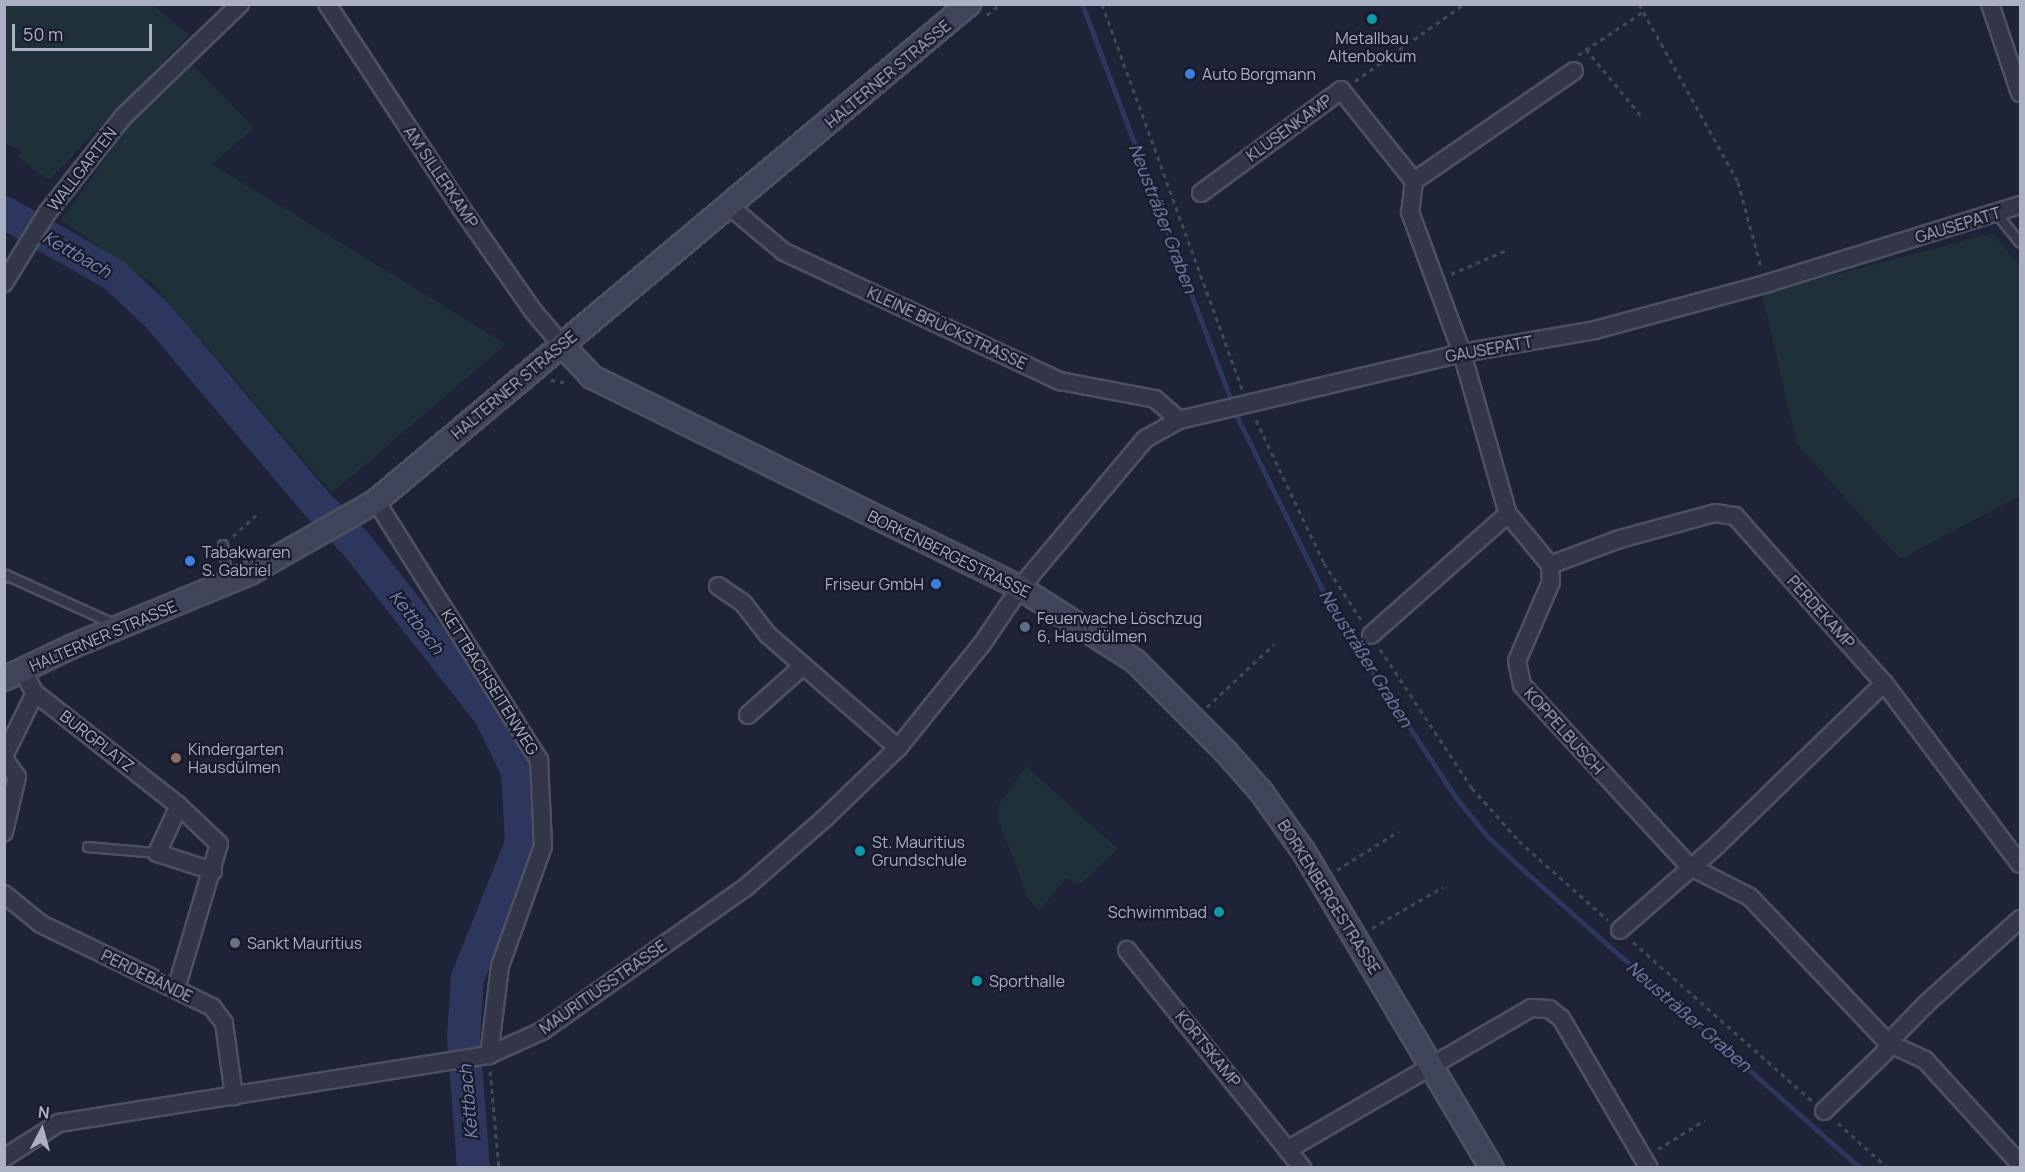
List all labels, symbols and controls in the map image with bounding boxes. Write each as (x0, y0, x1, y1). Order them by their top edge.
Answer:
scale bar (15, 12, 154, 50)
marker: Metallbau Altenbokum (1365, 12, 1379, 26)
street label: HALTERNER STRASSE (821, 16, 955, 132)
text: 50 m (23, 22, 63, 46)
place label: Metallbau Altenbokum (1328, 28, 1416, 66)
place label: Auto Borgmann (1202, 64, 1316, 84)
marker: Auto Borgmann (1183, 67, 1197, 81)
street label: KLUSENKAMP (1242, 91, 1336, 165)
street label: AM SILLERKAMP (400, 122, 482, 232)
street label: WALLGARTEN (43, 123, 121, 215)
water label: Neusträßer Graben (1125, 140, 1201, 296)
street label: GAUSEPATT (1913, 203, 2003, 247)
water label: Kettbach (39, 226, 115, 282)
street label: KLEINE BRÜCKSTRASSE (864, 283, 1030, 373)
street label: HALTERNER STRASSE (447, 327, 581, 443)
street label: GAUSEPATT (1444, 332, 1534, 366)
street label: BORKENBERGESTRASSE (865, 506, 1033, 602)
place label: Tabakwaren S. Gabriel (202, 542, 291, 580)
marker: Tabakwaren S. Gabriel (183, 554, 197, 568)
street label: PERDEKAMP (1783, 572, 1859, 652)
place label: Friseur GmbH (825, 574, 924, 594)
marker: Friseur GmbH (929, 577, 943, 591)
water label: Neusträßer Graben (1315, 585, 1417, 731)
water label: Kettbach (385, 586, 449, 658)
street label: HALTERNER STRASSE (26, 596, 180, 676)
street label: KETTBACHSEITENWEG (437, 606, 543, 758)
place label: Feuerwache Löschzug 6, Hausdülmen (1037, 608, 1202, 646)
marker: Feuerwache Löschzug 6, Hausdülmen (1018, 620, 1032, 634)
street label: KOPPELBUSCH (1520, 684, 1608, 778)
street label: BURGPLATZ (56, 706, 138, 776)
place label: Kindergarten Hausdülmen (188, 739, 284, 777)
marker: Kindergarten Hausdülmen (169, 751, 183, 765)
street label: BORKENBERGESTRASSE (1274, 816, 1384, 978)
place label: St. Mauritius Grundschule (872, 832, 967, 870)
marker: St. Mauritius Grundschule (853, 844, 867, 858)
place label: Schwimmbad (1108, 902, 1207, 922)
marker: Schwimmbad (1212, 905, 1226, 919)
place label: Sankt Mauritius (247, 933, 362, 953)
marker: Sankt Mauritius (228, 936, 242, 950)
street label: MAURITIUSSTRASSE (536, 936, 670, 1038)
street label: PERDEBÄNDE (98, 946, 196, 1006)
water label: Neusträßer Graben (1622, 956, 1756, 1076)
place label: Sporthalle (989, 971, 1065, 991)
marker: Sporthalle (970, 974, 984, 988)
street label: KORTSKAMP (1171, 1007, 1245, 1091)
water label: Kettbach (454, 1064, 482, 1140)
north arrow (12, 1100, 72, 1160)
text: N (37, 1101, 51, 1124)

